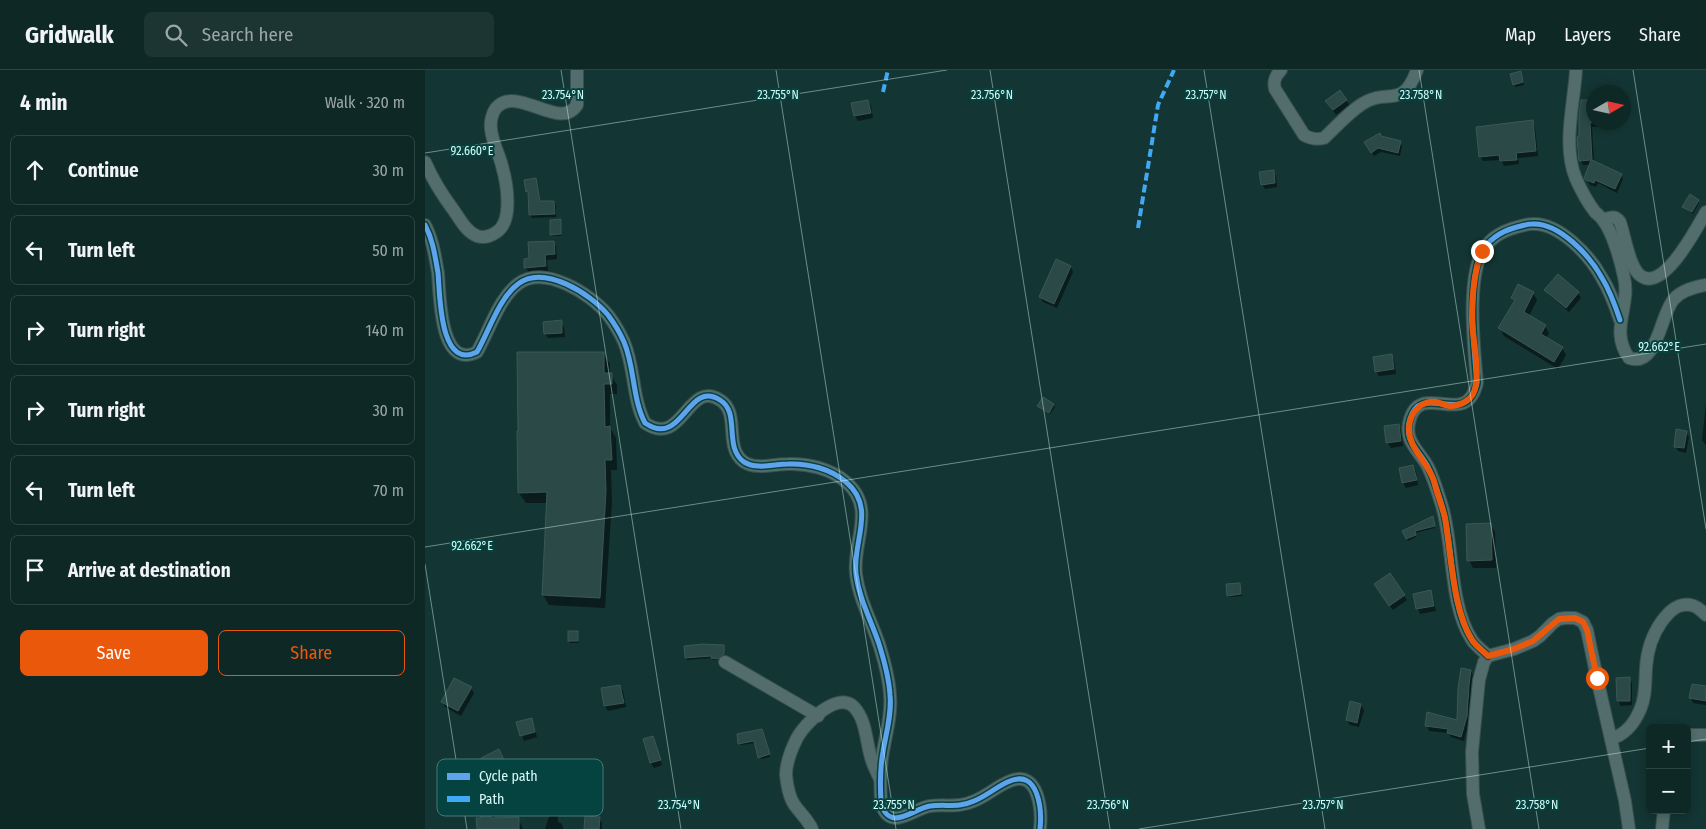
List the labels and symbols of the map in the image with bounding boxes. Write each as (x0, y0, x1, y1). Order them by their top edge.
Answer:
north arrow (1586, 85, 1631, 130)
text: 23.754°N (542, 88, 584, 102)
text: 23.755°N (757, 88, 799, 102)
text: 23.756°N (971, 88, 1013, 102)
text: 23.757°N (1185, 88, 1227, 102)
text: 23.758°N (1400, 88, 1442, 102)
text: 92.660°E (451, 144, 494, 158)
route end (1471, 240, 1494, 263)
text: 92.662°E (1638, 340, 1680, 354)
text: 92.662°E (451, 539, 493, 553)
route start (1586, 667, 1609, 690)
legend (437, 759, 603, 816)
text: Cycle path (479, 768, 538, 785)
text: Path (479, 791, 504, 808)
text: 23.754°N (658, 798, 700, 812)
text: 23.755°N (873, 798, 915, 812)
text: 23.756°N (1087, 798, 1129, 812)
text: 23.757°N (1302, 798, 1344, 812)
text: 23.758°N (1516, 798, 1558, 812)

